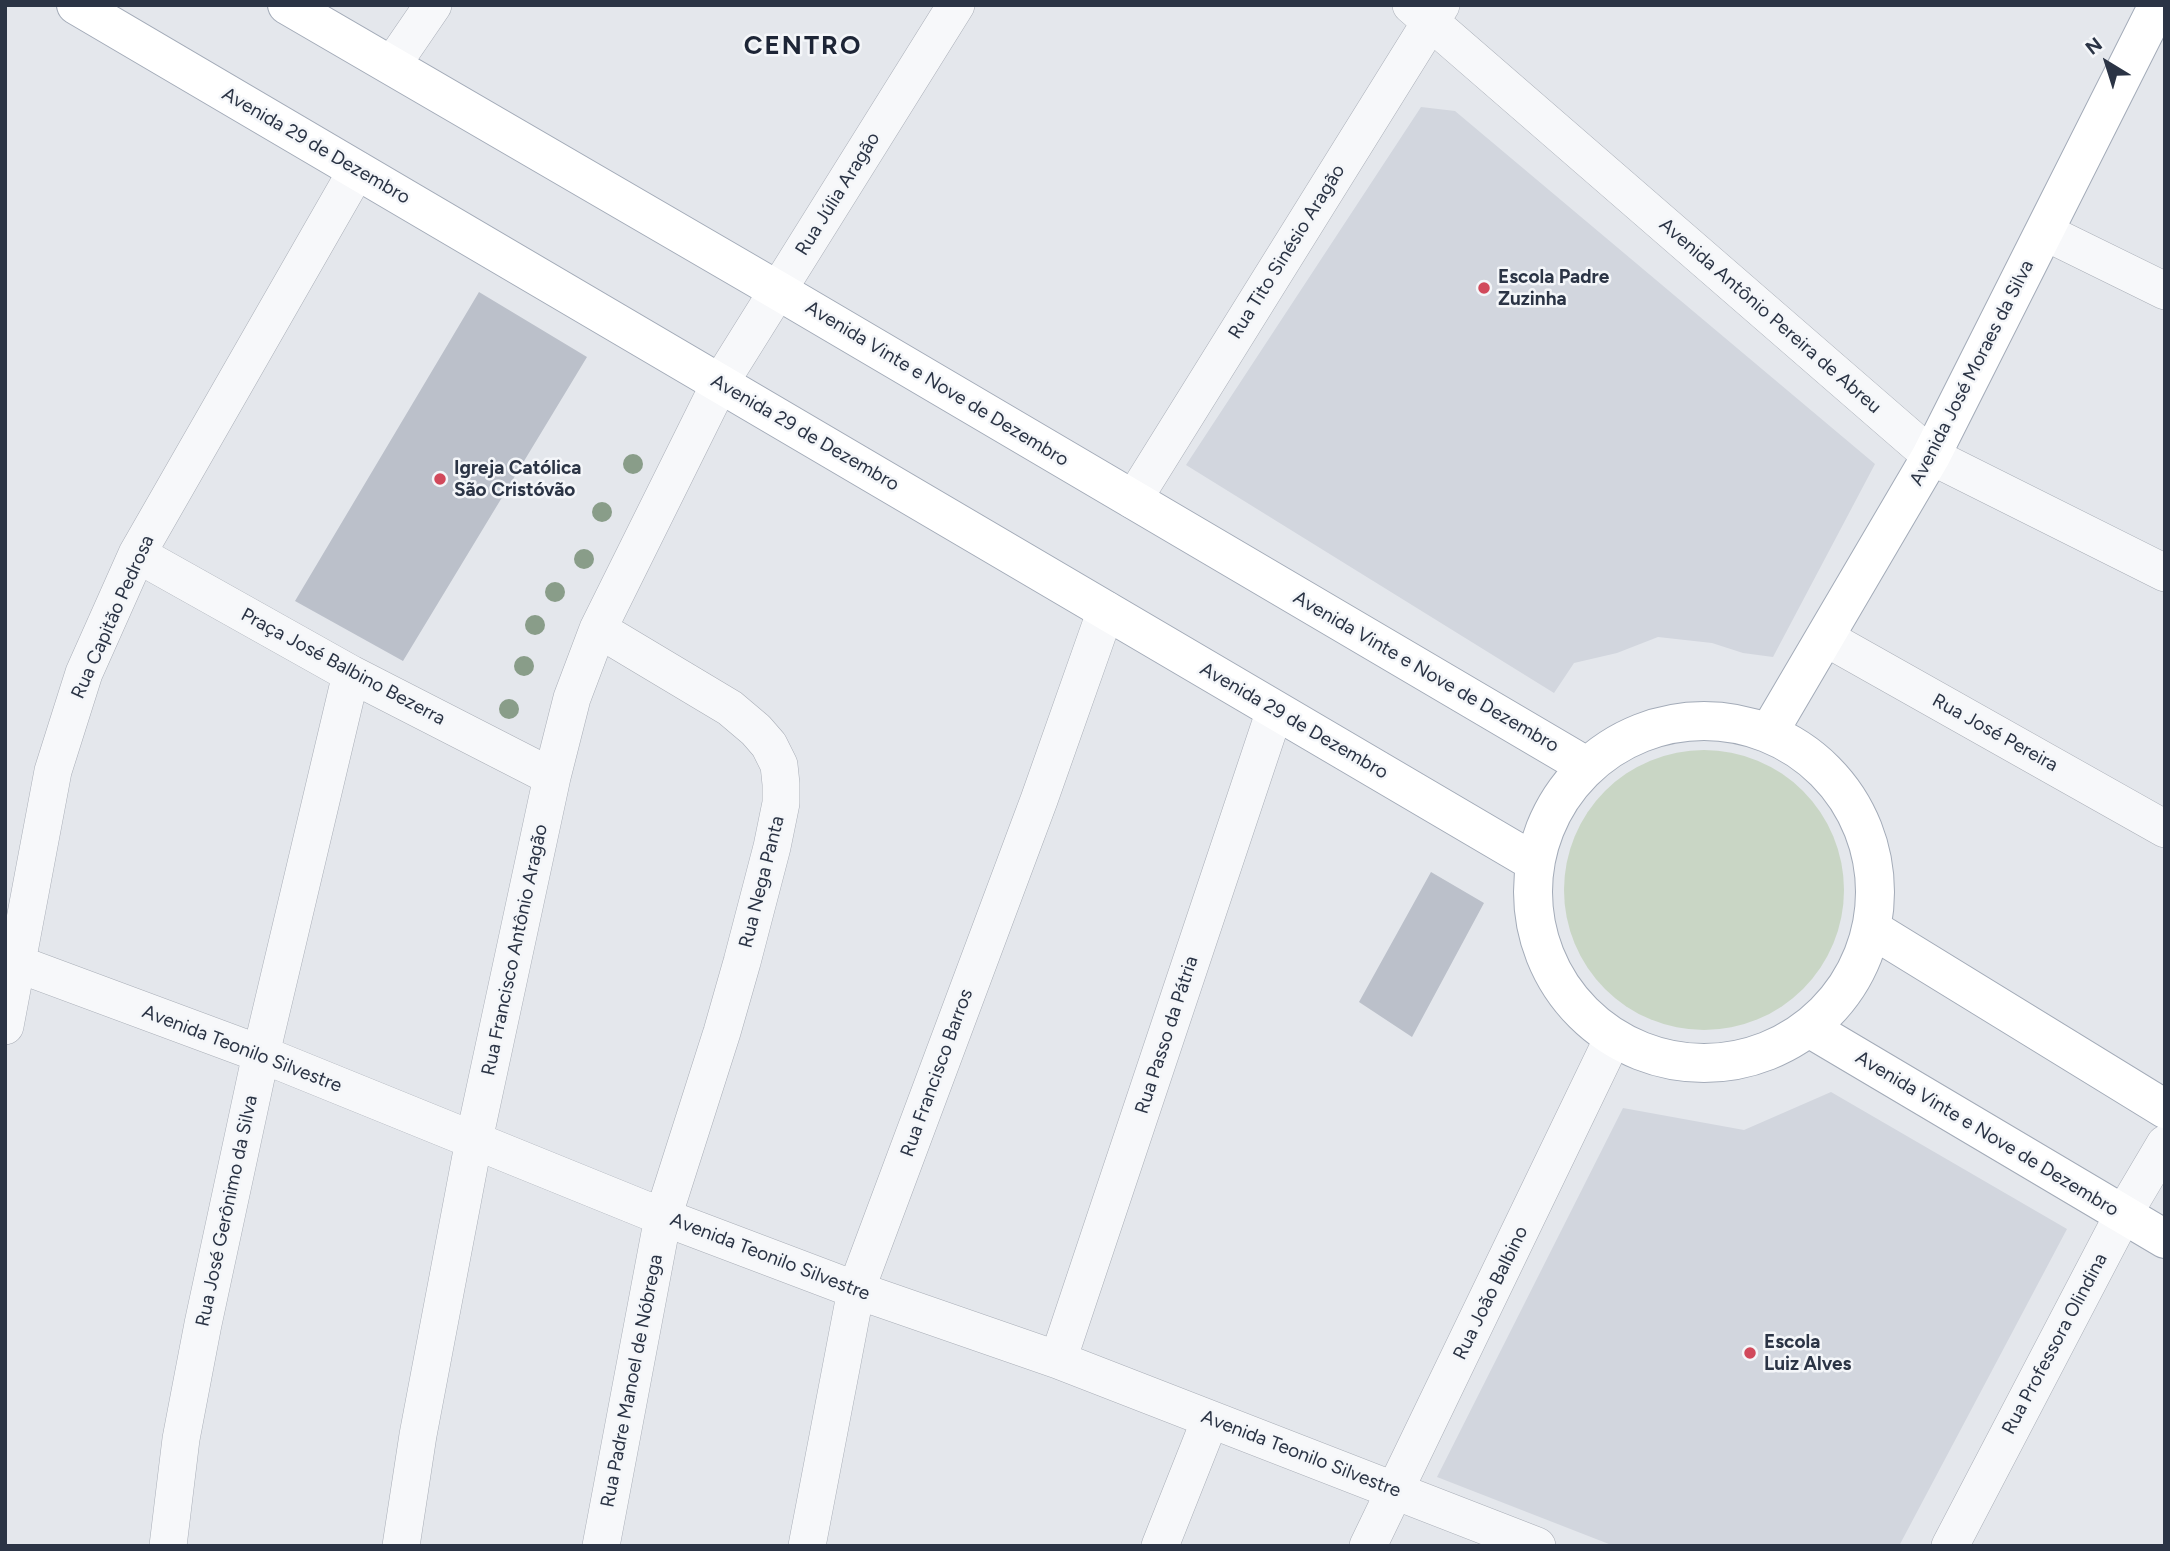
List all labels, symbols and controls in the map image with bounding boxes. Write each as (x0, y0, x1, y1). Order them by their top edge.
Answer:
north arrow (2072, 28, 2142, 98)
district label: CENTRO (744, 30, 862, 62)
text: N (2081, 32, 2107, 60)
street label: Avenida 29 de Dezembro (218, 83, 414, 209)
street label: Rua Júlia Aragão (791, 128, 885, 260)
street label: Rua Tito Sinésio Aragão (1224, 161, 1350, 343)
street label: Avenida Antônio Pereira de Abreu (1654, 213, 1886, 419)
street label: Avenida José Moraes da Silva (1905, 256, 2039, 490)
place label: Escola Padre Zuzinha (1498, 266, 1609, 310)
marker: Escola Padre Zuzinha (1476, 280, 1492, 296)
street label: Avenida Vinte e Nove de Dezembro (801, 296, 1073, 472)
street label: Avenida 29 de Dezembro (707, 370, 903, 496)
place label: Igreja Católica São Cristóvão (454, 457, 581, 501)
marker: Igreja Católica São Cristóvão (432, 471, 448, 487)
street label: Rua Capitão Pedrosa (67, 532, 159, 702)
street label: Avenida Vinte e Nove de Dezembro (1289, 586, 1563, 758)
street label: Praça José Balbino Bezerra (237, 603, 449, 731)
street label: Avenida 29 de Dezembro (1196, 658, 1392, 784)
street label: Rua José Pereira (1928, 689, 2062, 777)
street label: Rua Nega Panta (735, 814, 789, 950)
street label: Rua Francisco Antônio Aragão (477, 822, 553, 1078)
street label: Rua Passo da Pátria (1131, 953, 1203, 1117)
street label: Rua Francisco Barros (896, 986, 978, 1160)
street label: Avenida Teonilo Silvestre (139, 1000, 345, 1098)
street label: Avenida Vinte e Nove de Dezembro (1851, 1046, 2123, 1222)
street label: Rua José Gerônimo da Silva (191, 1093, 263, 1329)
street label: Avenida Teonilo Silvestre (667, 1208, 873, 1306)
street label: Rua João Balbino (1449, 1223, 1533, 1363)
street label: Rua Professora Olindina (1998, 1250, 2112, 1438)
street label: Rua Padre Manoel de Nóbrega (596, 1253, 668, 1509)
place label: Escola Luiz Alves (1764, 1331, 1851, 1375)
marker: Escola Luiz Alves (1742, 1345, 1758, 1361)
street label: Avenida Teonilo Silvestre (1198, 1405, 1404, 1503)

